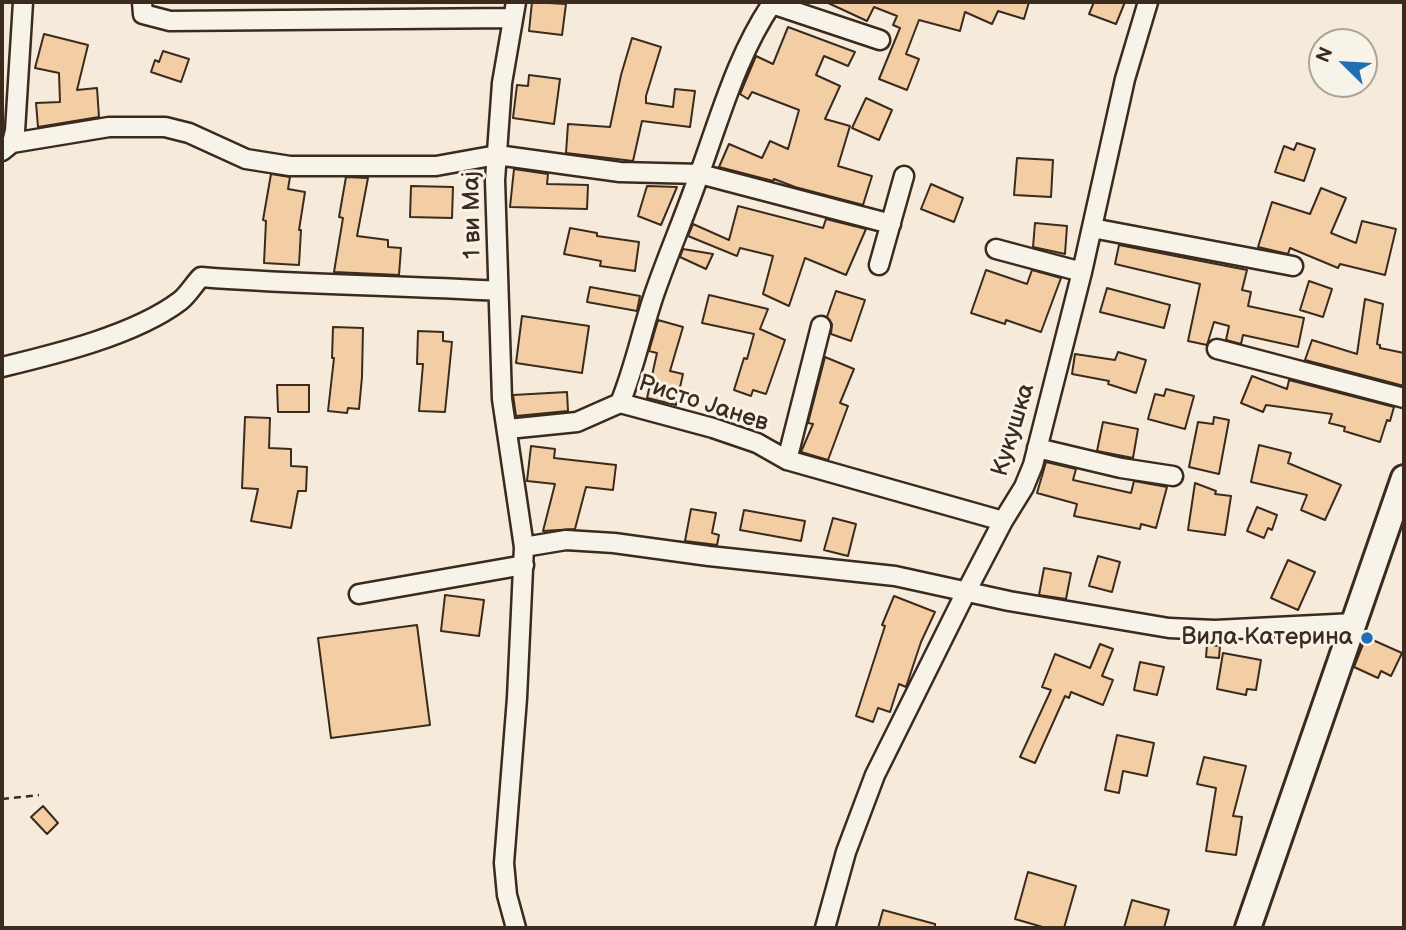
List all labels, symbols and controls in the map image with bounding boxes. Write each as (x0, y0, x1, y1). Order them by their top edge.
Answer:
north arrow (1308, 28, 1378, 98)
text: N (1312, 44, 1339, 66)
street label: 1 ви Мај (458, 171, 488, 259)
street label: Ристо Јанев (634, 369, 772, 439)
street label: Кукушка (986, 380, 1042, 480)
place label: Вила Катерина (1181, 624, 1353, 652)
marker: Вила Катерина (1359, 630, 1375, 646)

